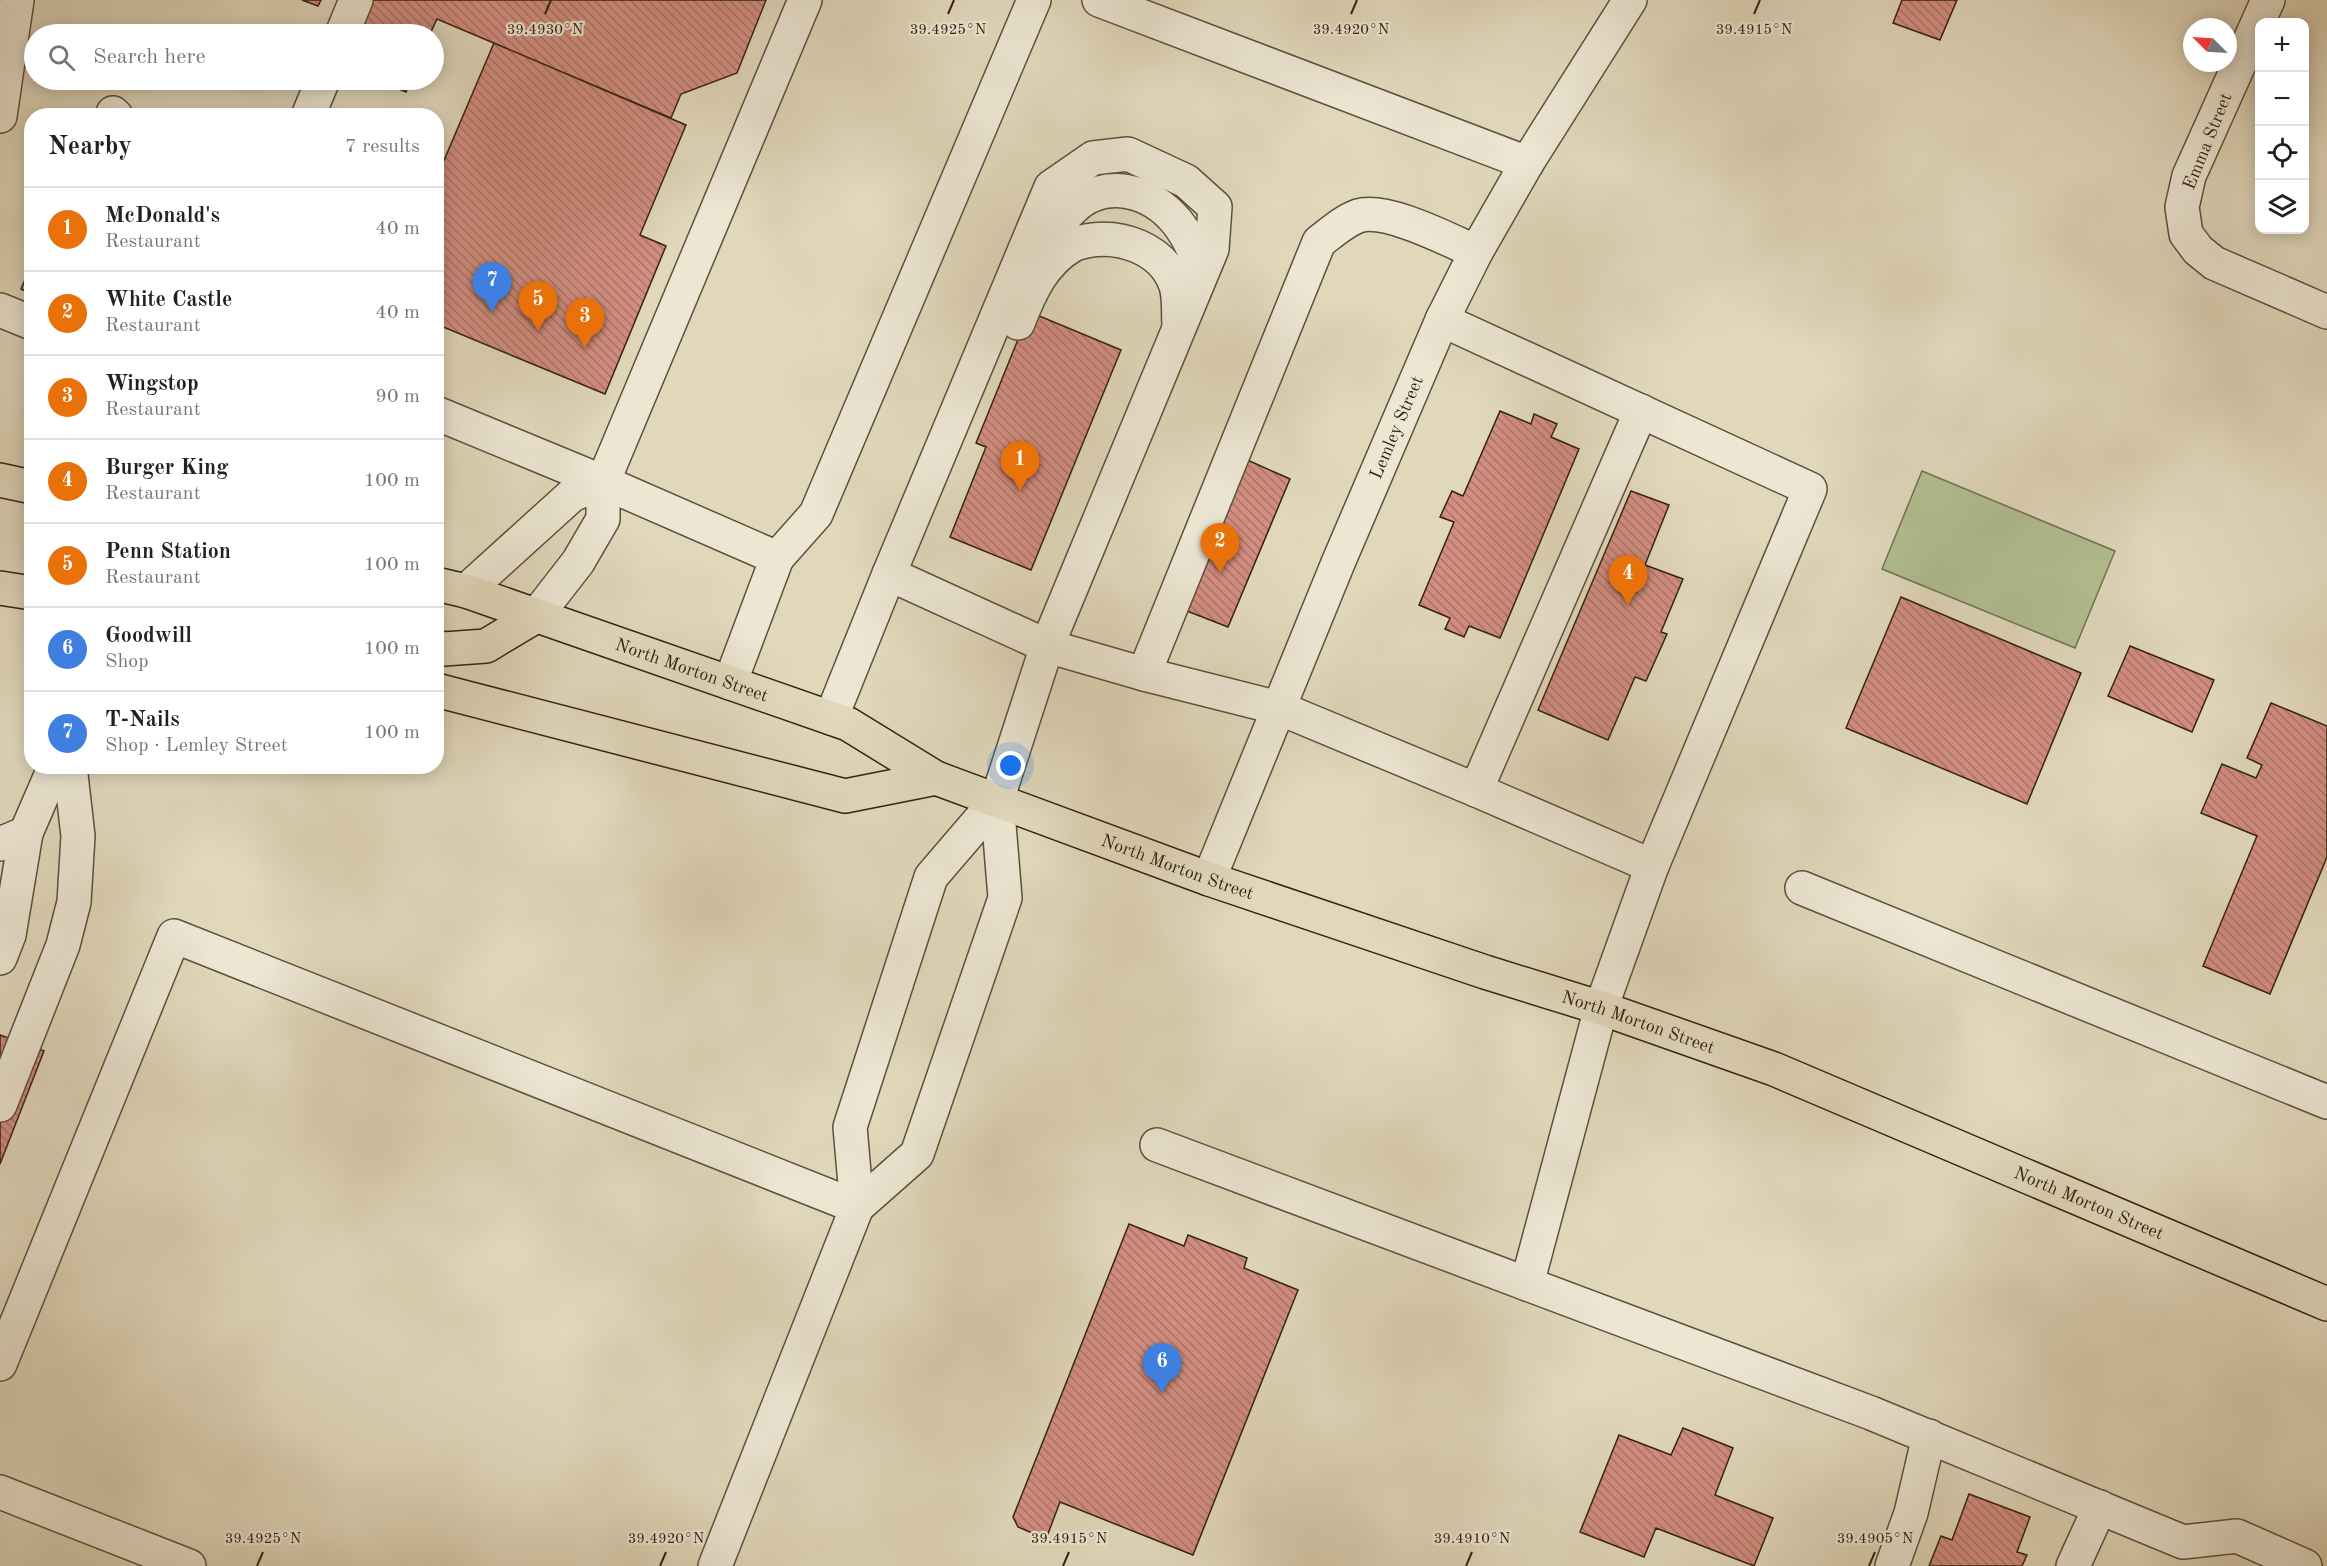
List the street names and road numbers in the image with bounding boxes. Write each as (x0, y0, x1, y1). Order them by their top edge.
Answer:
street label: Emma Street (2180, 90, 2235, 192)
street label: Lemley Street (1367, 373, 1427, 482)
street label: North Morton Street (613, 636, 770, 705)
street label: North Morton Street (1099, 832, 1256, 903)
street label: North Morton Street (1559, 988, 1717, 1057)
street label: North Morton Street (2011, 1164, 2166, 1243)

